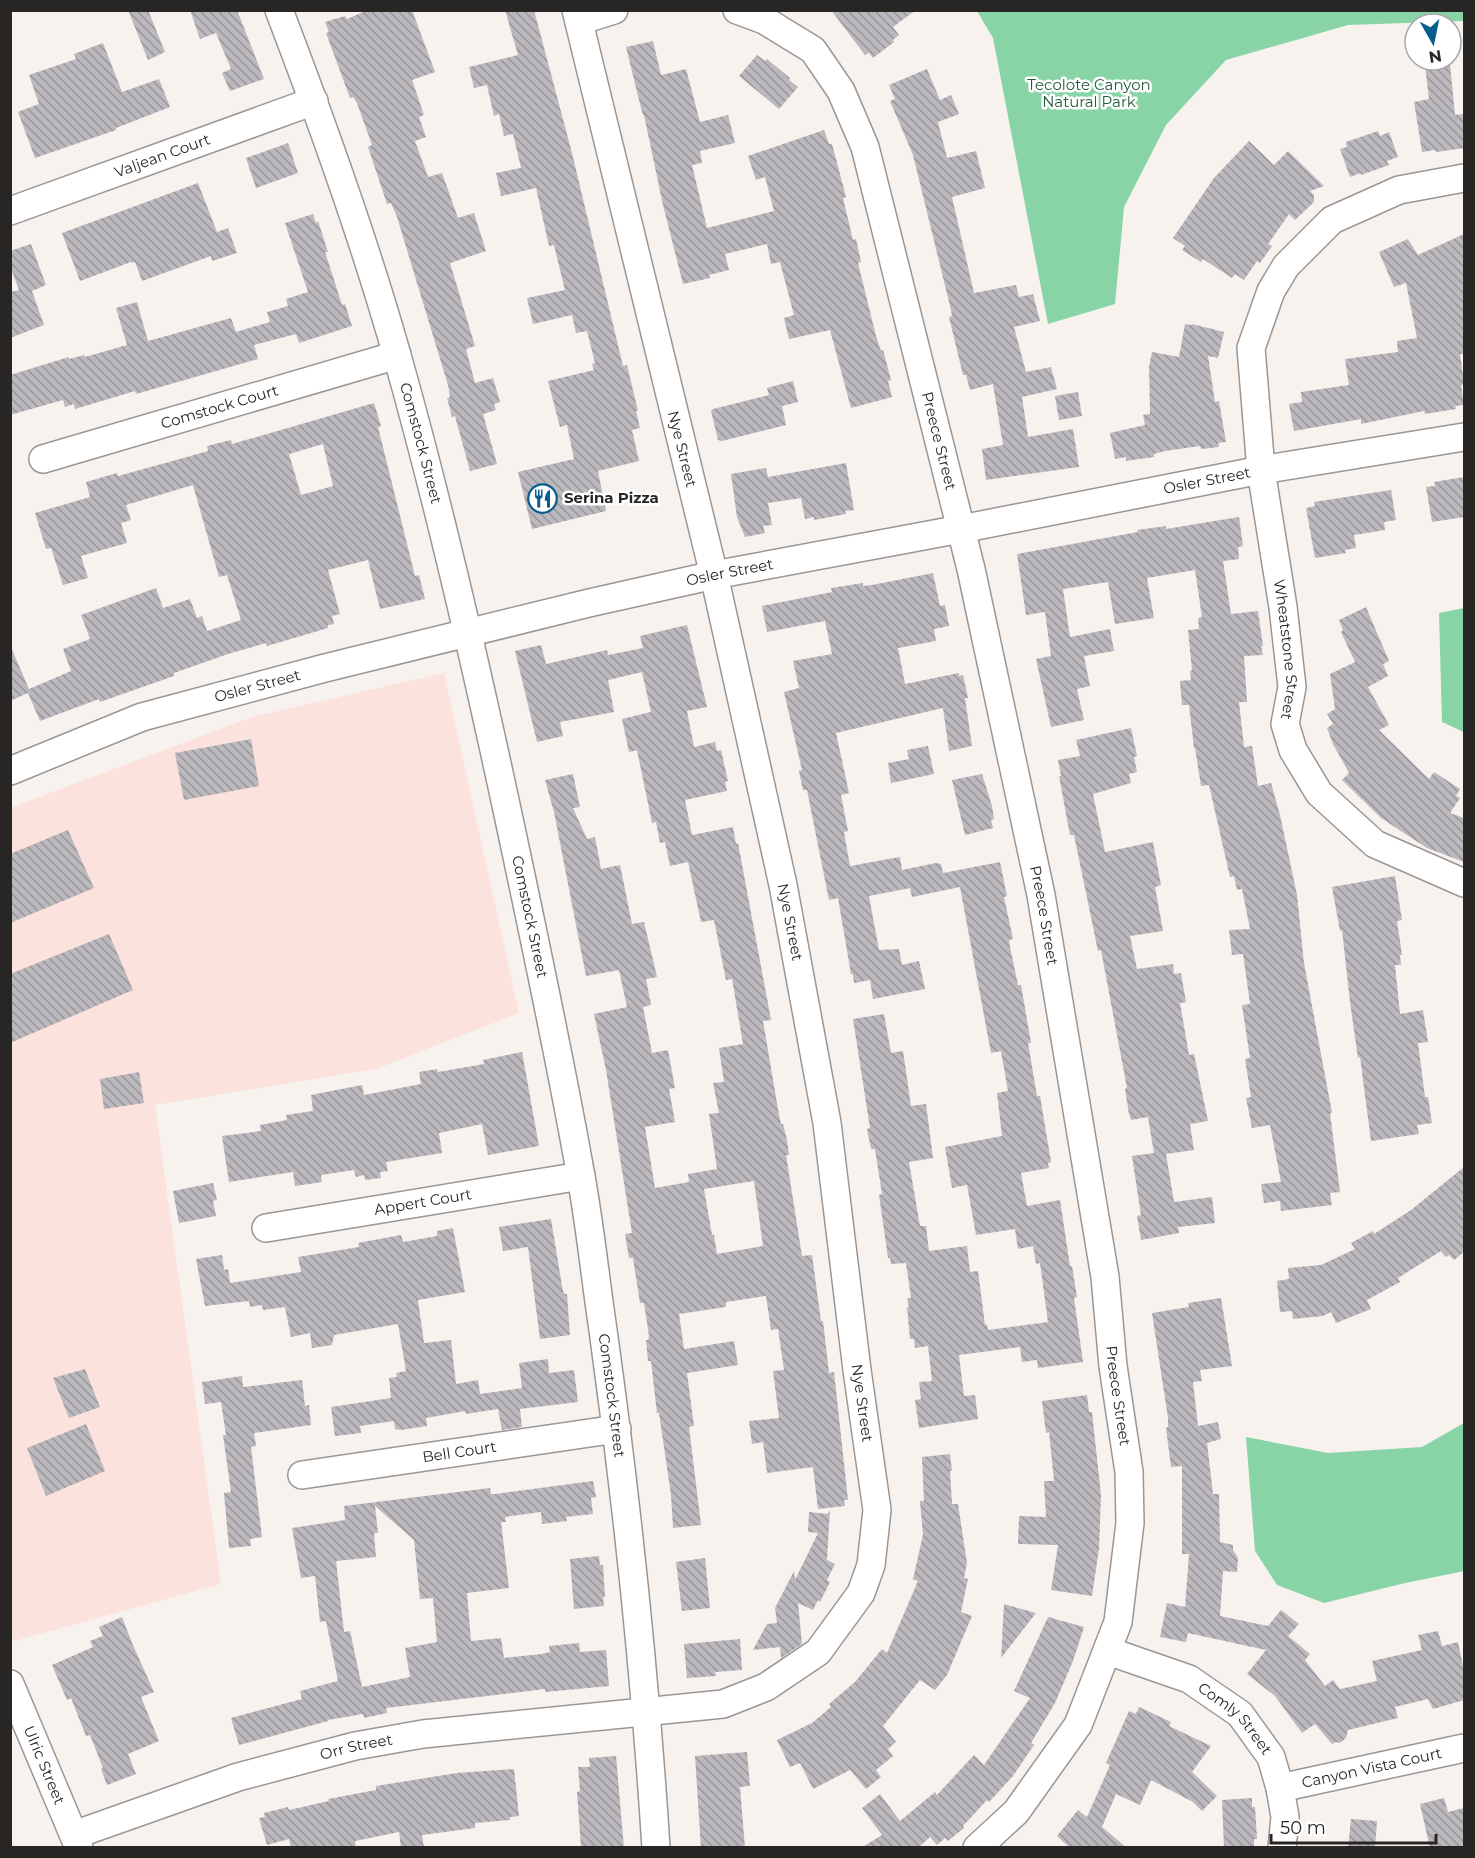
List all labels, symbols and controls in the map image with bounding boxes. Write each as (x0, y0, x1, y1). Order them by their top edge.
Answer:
north arrow (1403, 12, 1463, 72)
text: N (1427, 46, 1443, 67)
park label: Tecolote Canyon Natural Park (1027, 75, 1151, 111)
street label: Valjean Court (112, 129, 213, 181)
street label: Comstock Court (158, 380, 280, 433)
street label: Comstock Street (396, 380, 446, 506)
street label: Preece Street (918, 390, 961, 492)
street label: Nye Street (664, 409, 701, 489)
street label: Osler Street (1162, 462, 1252, 498)
restaurant icon: Serina Pizza (527, 482, 559, 514)
place label: Serina Pizza (564, 488, 659, 507)
street label: Osler Street (684, 554, 775, 590)
street label: Wheatstone Street (1270, 578, 1302, 721)
street label: Osler Street (212, 665, 302, 706)
street label: Comstock Street (508, 854, 552, 980)
street label: Preece Street (1026, 864, 1063, 967)
street label: Nye Street (774, 882, 807, 962)
street label: Appert Court (373, 1184, 473, 1219)
street label: Comstock Street (595, 1332, 630, 1459)
street label: Preece Street (1102, 1345, 1135, 1447)
street label: Nye Street (848, 1363, 877, 1443)
street label: Bell Court (421, 1437, 498, 1466)
street label: Comly Street (1194, 1678, 1276, 1758)
street label: Ulric Street (20, 1723, 70, 1807)
street label: Orr Street (318, 1730, 394, 1764)
street label: Canyon Vista Court (1300, 1743, 1444, 1792)
scale bar (1271, 1807, 1436, 1845)
text: 50 m (1280, 1817, 1326, 1839)

